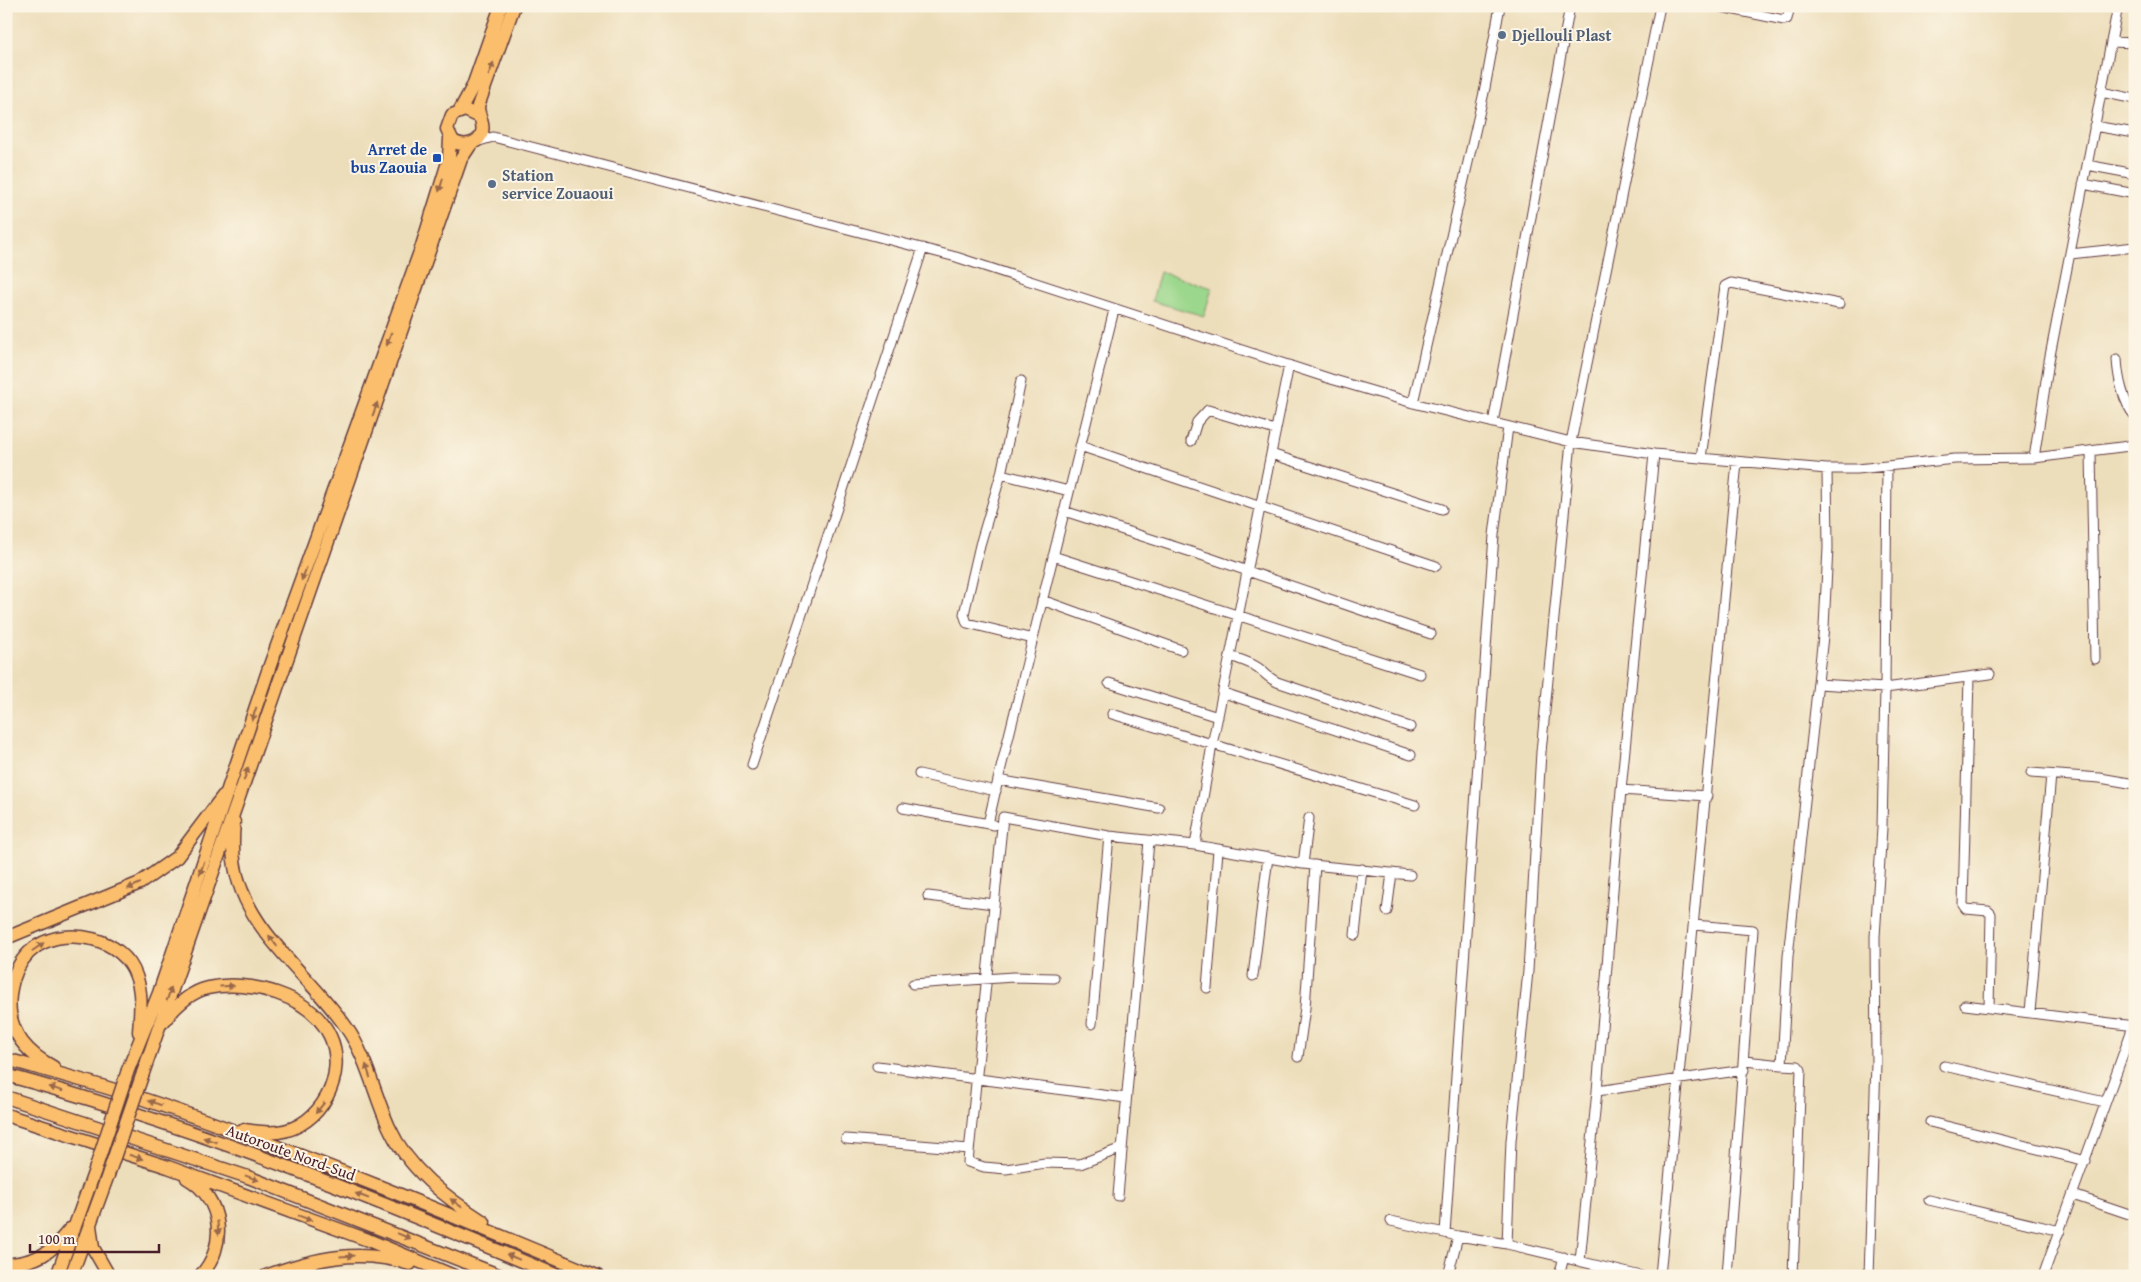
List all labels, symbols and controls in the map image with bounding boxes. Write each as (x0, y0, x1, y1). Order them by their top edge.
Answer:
place label: Djellouli Plast (1512, 23, 1612, 47)
marker: Djellouli Plast (1496, 29, 1508, 41)
one-way arrow (488, 62, 495, 77)
place label: Arret de bus Zaouia (351, 137, 428, 179)
marker: Arret de bus Zaouia (431, 152, 443, 164)
place label: Station service Zouaoui (502, 163, 613, 205)
one-way arrow (437, 178, 445, 193)
marker: Station service Zouaoui (486, 178, 498, 190)
one-way arrow (385, 332, 393, 347)
one-way arrow (371, 401, 379, 416)
one-way arrow (300, 567, 307, 582)
one-way arrow (250, 707, 258, 722)
one-way arrow (242, 766, 250, 781)
one-way arrow (198, 861, 206, 876)
one-way arrow (127, 882, 141, 890)
one-way arrow (268, 934, 278, 948)
one-way arrow (31, 942, 45, 952)
one-way arrow (219, 982, 235, 990)
one-way arrow (166, 986, 173, 1001)
one-way arrow (364, 1063, 371, 1078)
one-way arrow (48, 1085, 63, 1092)
one-way arrow (148, 1099, 163, 1106)
one-way arrow (314, 1101, 325, 1114)
street label: Autoroute Nord-Sud (223, 1117, 359, 1187)
one-way arrow (202, 1136, 217, 1144)
one-way arrow (129, 1153, 144, 1161)
one-way arrow (245, 1174, 260, 1182)
one-way arrow (355, 1192, 369, 1200)
one-way arrow (449, 1198, 463, 1208)
one-way arrow (298, 1215, 313, 1222)
one-way arrow (214, 1220, 222, 1236)
scale bar (30, 1222, 159, 1254)
text: 100 m (38, 1228, 76, 1249)
one-way arrow (397, 1233, 411, 1241)
one-way arrow (339, 1251, 355, 1259)
one-way arrow (505, 1253, 520, 1261)

